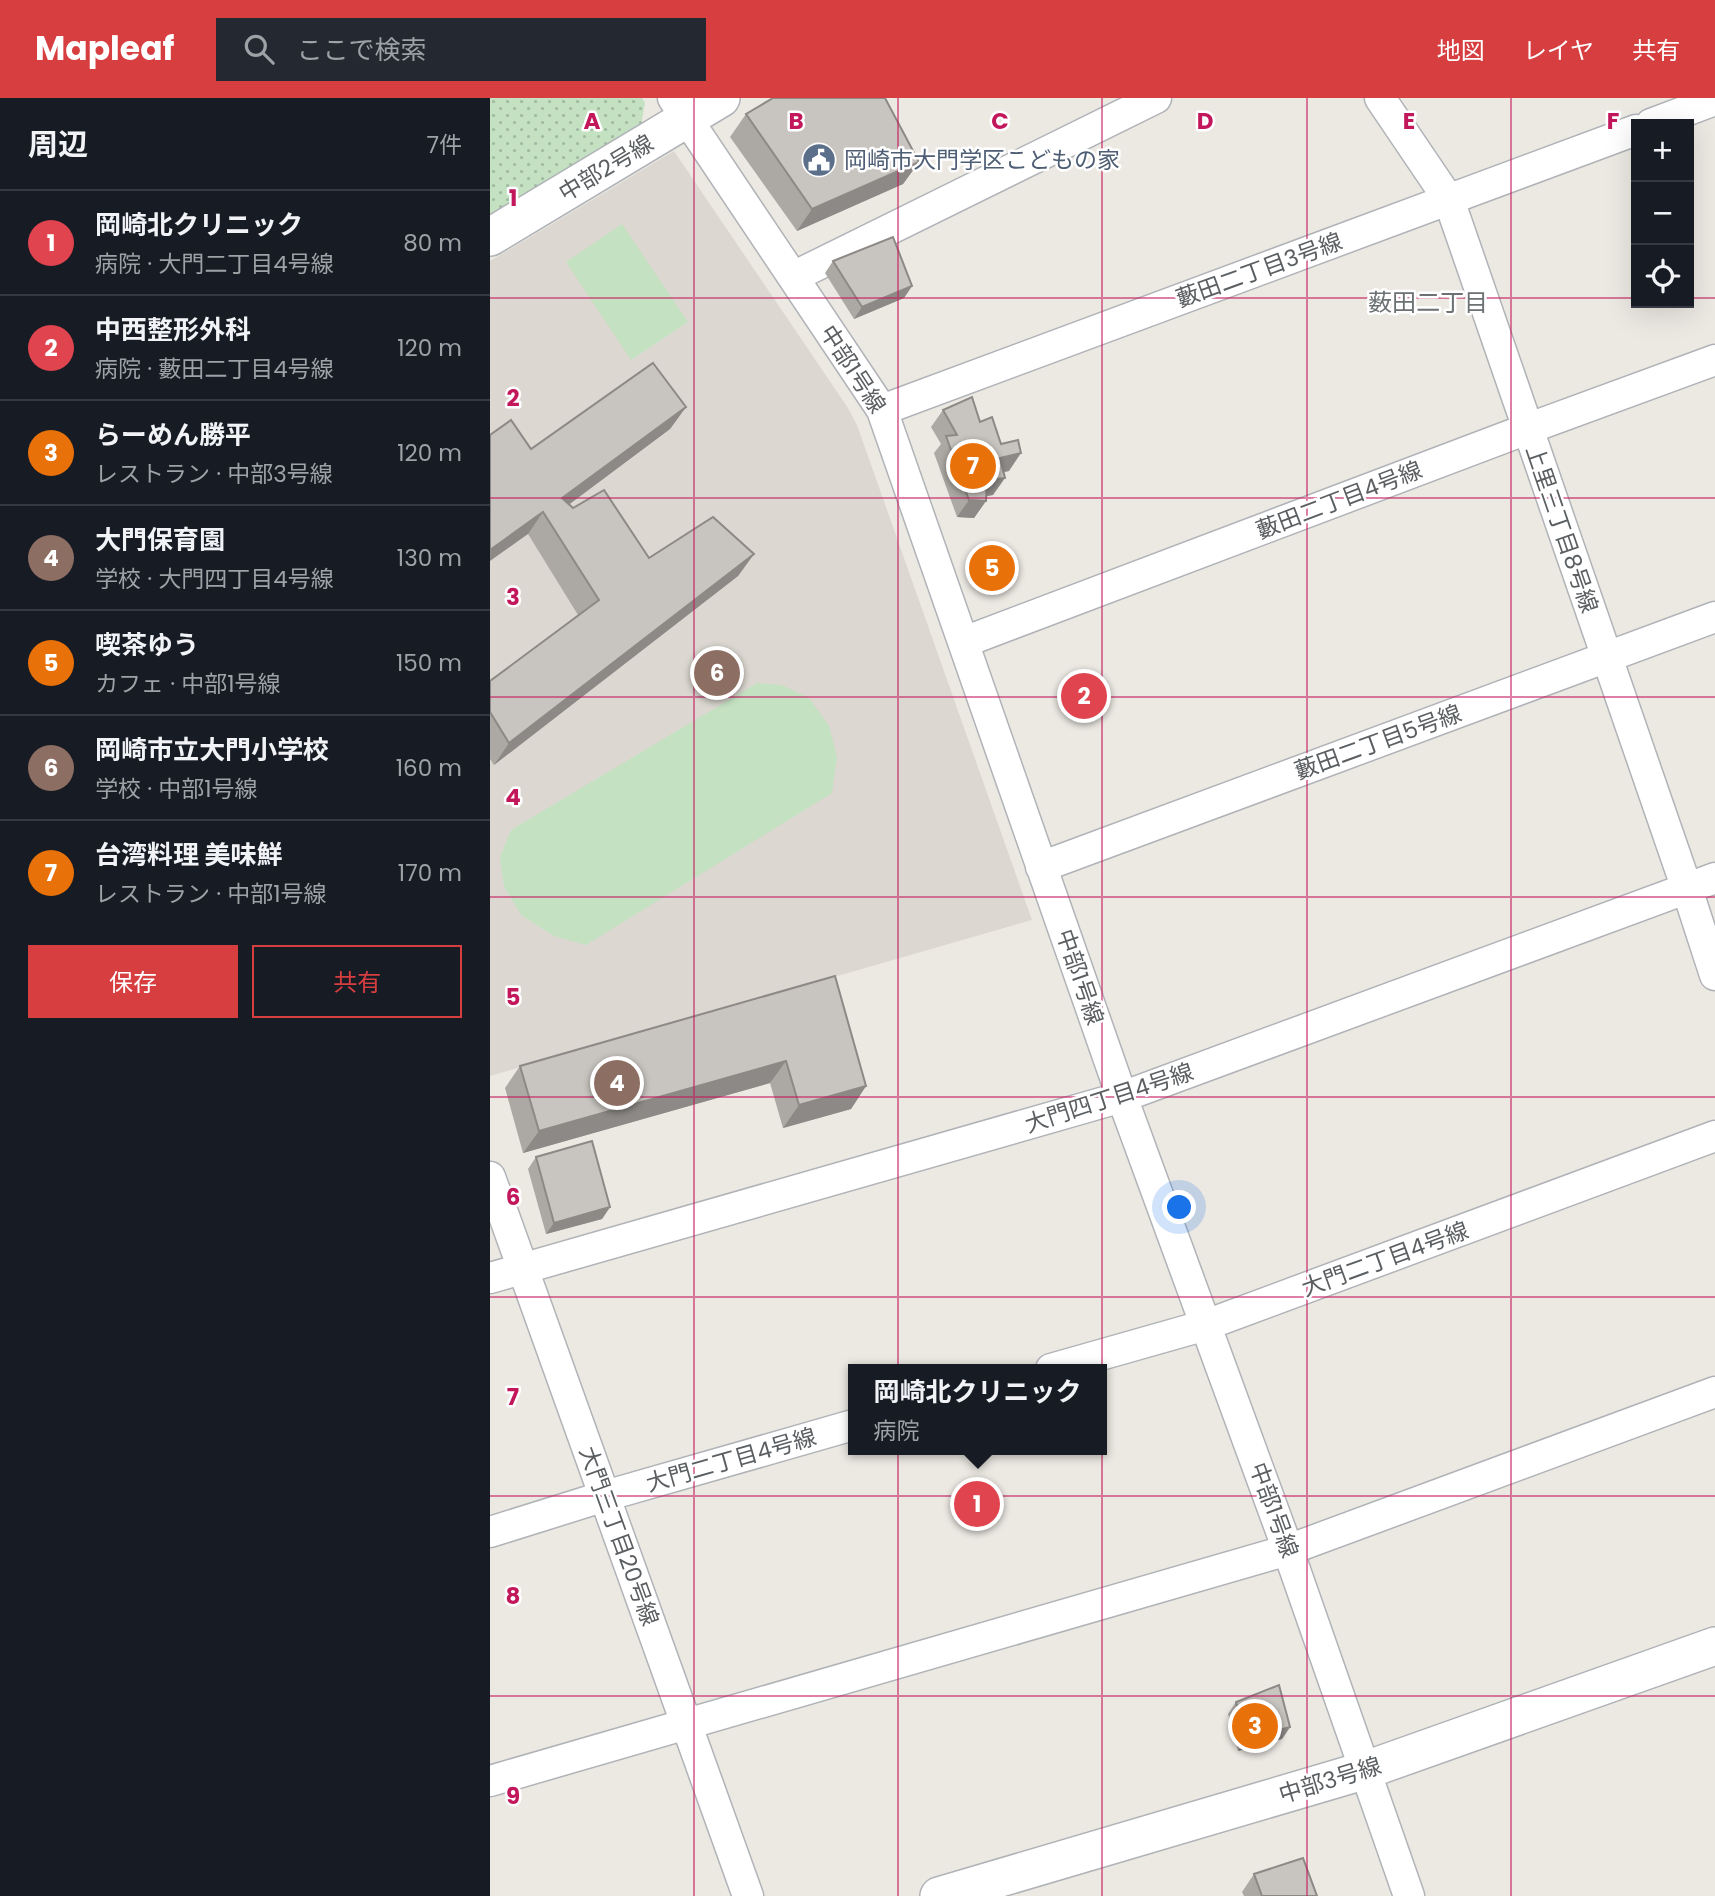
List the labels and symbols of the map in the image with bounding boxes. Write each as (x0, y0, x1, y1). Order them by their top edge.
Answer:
text: A (584, 105, 601, 137)
text: B (788, 105, 804, 137)
text: C (991, 105, 1009, 137)
text: D (1197, 105, 1213, 137)
text: E (1403, 105, 1415, 137)
text: F (1607, 105, 1619, 137)
street label: 中部2号線 (553, 127, 659, 209)
public building icon: 岡崎市大門学区こどもの家 (800, 141, 838, 179)
place label: 岡崎市大門学区こどもの家 (844, 144, 1120, 176)
text: 1 (509, 182, 517, 214)
street label: 藪田二丁目3号線 (1172, 225, 1346, 315)
district label: 薮田二丁目 (1368, 286, 1488, 319)
street label: 中部1号線 (813, 319, 893, 419)
text: 2 (506, 382, 520, 414)
pin: 7 (950, 440, 996, 492)
street label: 上里三丁目8号線 (1518, 441, 1606, 617)
street label: 藪田二丁目4号線 (1251, 454, 1427, 546)
pin: 5 (969, 542, 1015, 594)
text: 3 (506, 581, 520, 613)
pin: 6 (694, 647, 740, 699)
pin: 2 (1061, 670, 1107, 722)
street label: 藪田二丁目5号線 (1290, 697, 1466, 787)
text: 4 (505, 781, 521, 813)
street label: 中部1号線 (1049, 925, 1111, 1029)
text: 5 (506, 981, 520, 1013)
street label: 大門四丁目4号線 (1021, 1056, 1197, 1140)
pin: 4 (594, 1057, 640, 1109)
text: 6 (506, 1181, 520, 1213)
your location (1162, 1190, 1196, 1224)
street label: 大門二丁目4号線 (1297, 1214, 1473, 1304)
text: 7 (507, 1381, 519, 1413)
street label: 大門二丁目4号線 (642, 1420, 820, 1500)
street label: 大門三丁目20号線 (572, 1442, 666, 1630)
street label: 中部1号線 (1242, 1458, 1306, 1562)
pin: 1 (954, 1478, 1000, 1530)
text: 8 (506, 1580, 520, 1612)
pin: 3 (1232, 1700, 1278, 1752)
street label: 中部3号線 (1275, 1749, 1385, 1811)
text: 9 (506, 1780, 520, 1812)

